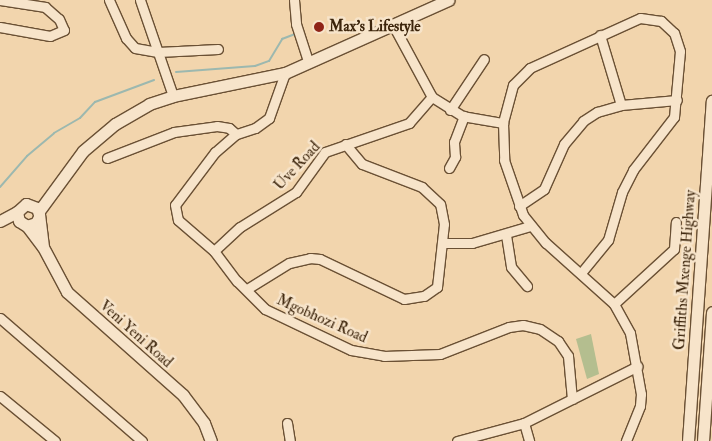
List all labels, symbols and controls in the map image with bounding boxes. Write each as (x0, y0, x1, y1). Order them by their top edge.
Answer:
place label: Max's Lifestyle (329, 18, 421, 36)
marker: Max's Lifestyle (313, 21, 325, 33)
street label: Uve Road (270, 138, 324, 194)
street label: Griffiths Mxenge Highway (670, 189, 700, 351)
street label: Mgobhozi Road (274, 291, 370, 347)
street label: Veni Yeni Road (96, 297, 176, 371)

